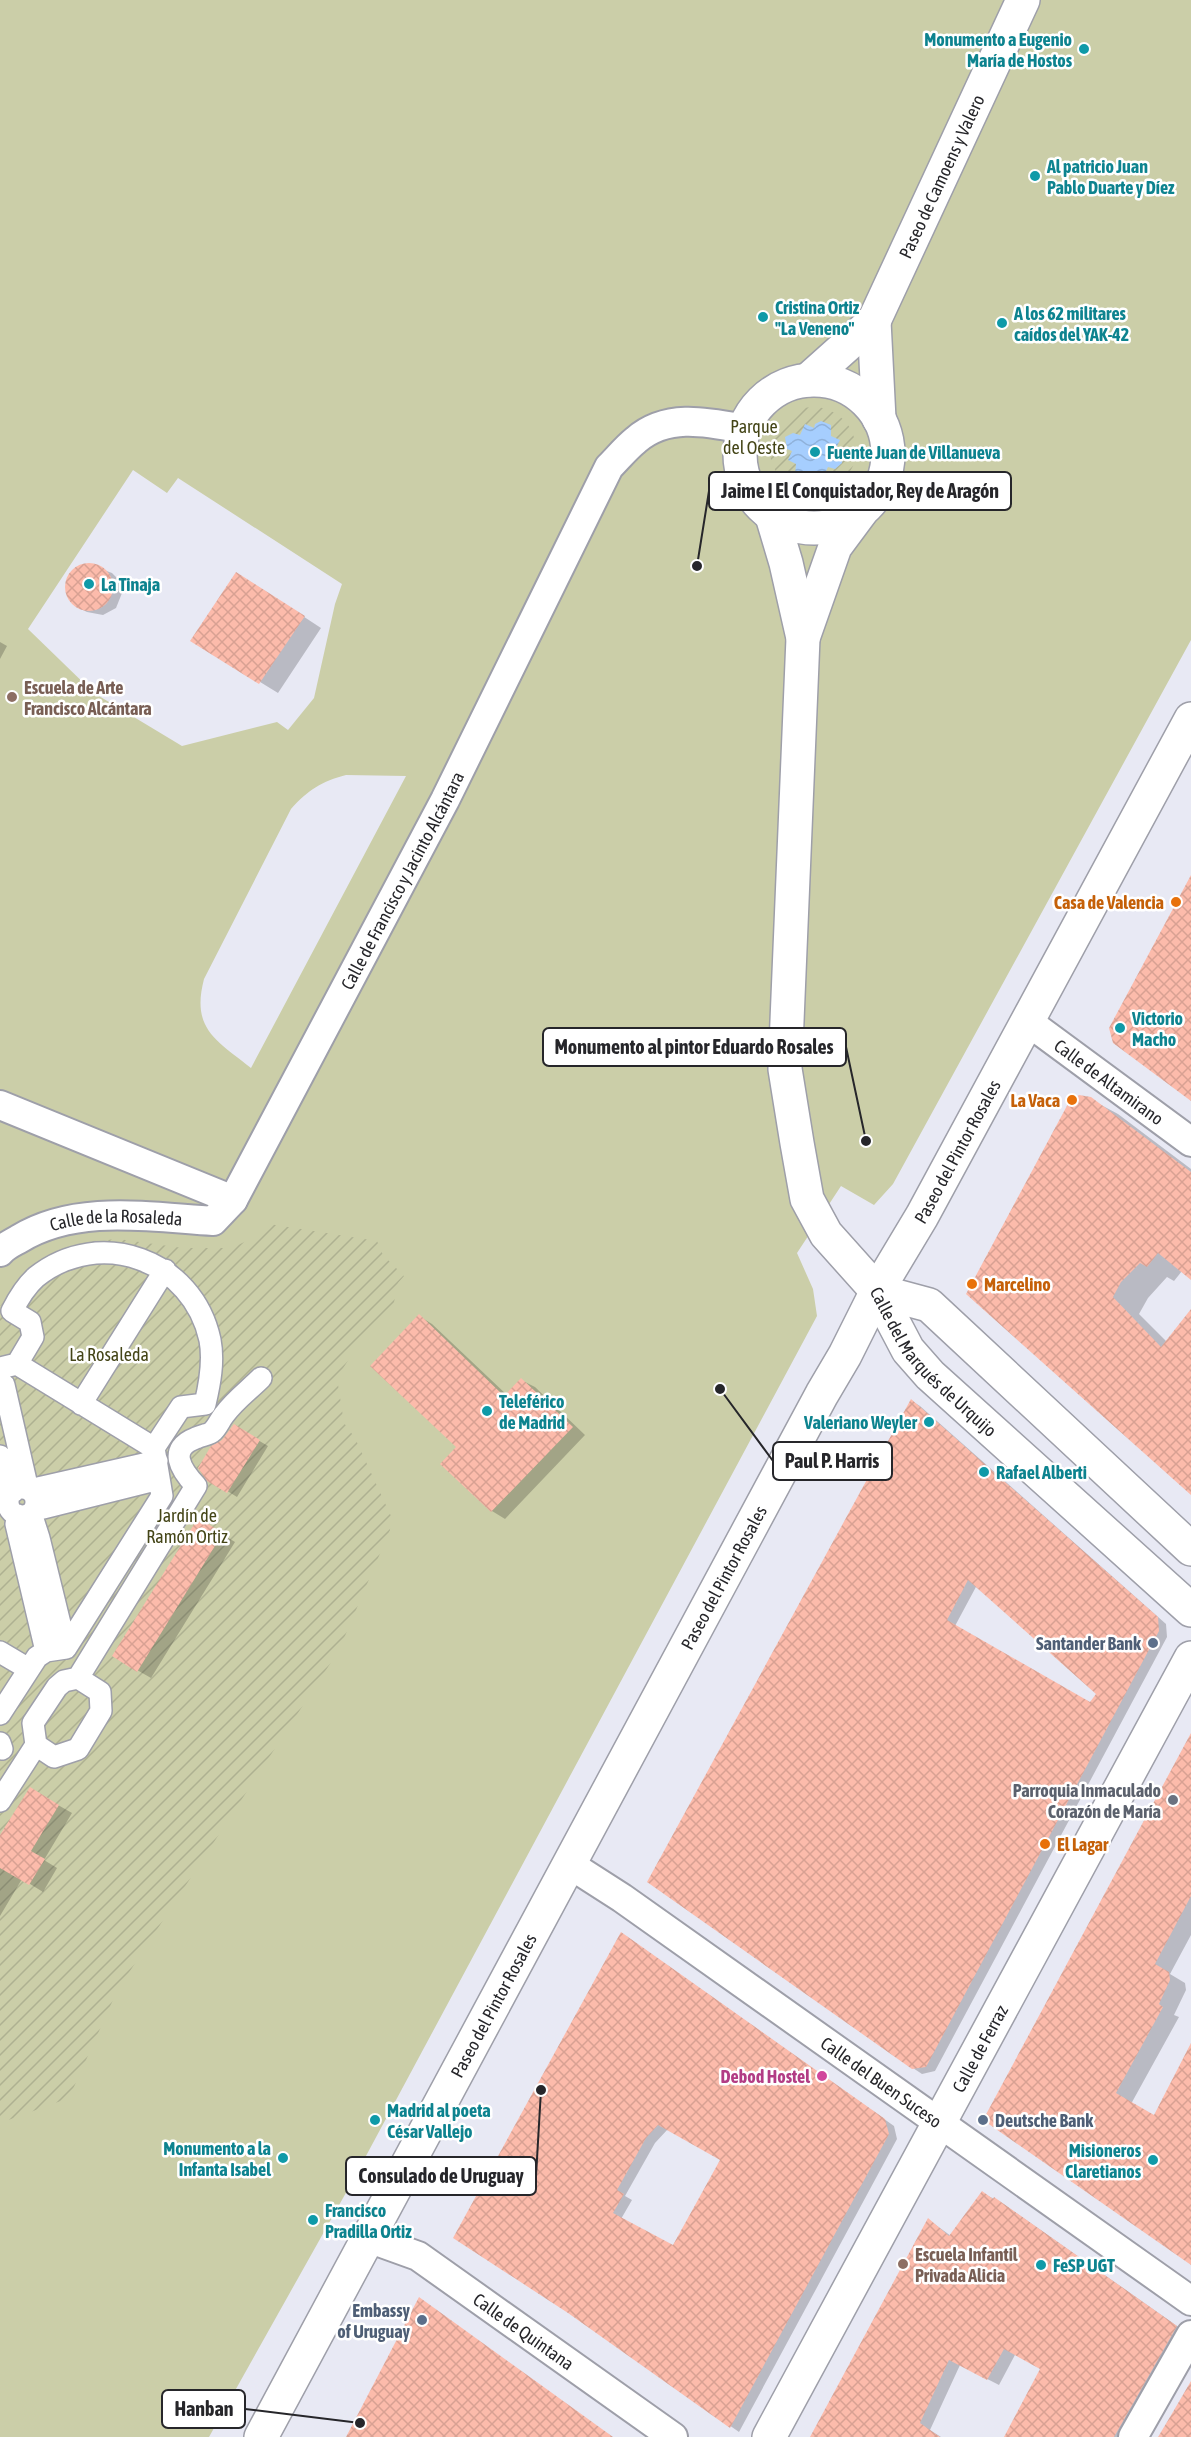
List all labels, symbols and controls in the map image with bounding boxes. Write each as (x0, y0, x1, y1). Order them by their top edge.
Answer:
place label: Monumento a Eugenio María de Hostos (924, 29, 1073, 71)
marker: Monumento a Eugenio María de Hostos (1077, 42, 1091, 56)
street label: Paseo de Camoens y Valero (894, 91, 988, 262)
place label: Al patricio Juan Pablo Duarte y Díez (1046, 156, 1175, 198)
marker: Al patricio Juan Pablo Duarte y Díez (1028, 169, 1042, 183)
place label: Cristina Ortiz "La Veneno" (775, 297, 860, 339)
place label: A los 62 militares caídos del YAK-42 (1013, 303, 1129, 345)
marker: Cristina Ortiz "La Veneno" (756, 310, 770, 324)
marker: A los 62 militares caídos del YAK-42 (995, 316, 1009, 330)
park label: Parque del Oeste (723, 416, 785, 458)
place label: Fuente Juan de Villanueva (827, 442, 1000, 463)
marker: Fuente Juan de Villanueva (808, 445, 822, 459)
callout: Jaime I El Conquistador, Rey de Aragón (709, 472, 1011, 510)
text: Jaime I El Conquistador, Rey de Aragón (720, 479, 999, 502)
place label: La Tinaja (101, 574, 160, 595)
marker: La Tinaja (82, 577, 96, 591)
place label: Escuela de Arte Francisco Alcántara (24, 677, 152, 719)
marker: Escuela de Arte Francisco Alcántara (5, 690, 19, 704)
street label: Calle de Francisco y Jacinto Alcántara (336, 768, 468, 993)
place label: Casa de Valencia (1054, 892, 1164, 913)
marker: Casa de Valencia (1169, 895, 1183, 909)
place label: Victorio Macho (1131, 1008, 1183, 1050)
marker: Victorio Macho (1113, 1021, 1127, 1035)
callout: Monumento al pintor Eduardo Rosales (543, 1028, 846, 1066)
street label: Calle de Altamirano (1050, 1034, 1168, 1129)
text: Monumento al pintor Eduardo Rosales (554, 1035, 834, 1058)
street label: Paseo del Pintor Rosales (910, 1076, 1004, 1227)
place label: La Vaca (1011, 1090, 1060, 1111)
marker: La Vaca (1065, 1093, 1079, 1107)
street label: Calle de la Rosaleda (47, 1205, 183, 1235)
place label: Marcelino (984, 1274, 1051, 1295)
marker: Marcelino (965, 1277, 979, 1291)
street label: Calle del Marqués de Urquijo (866, 1283, 1001, 1441)
park label: La Rosaleda (69, 1344, 149, 1365)
place label: Teleférico de Madrid (499, 1391, 565, 1433)
marker: Teleférico de Madrid (480, 1404, 494, 1418)
place label: Valeriano Weyler (803, 1412, 918, 1433)
marker: Valeriano Weyler (922, 1415, 936, 1429)
callout: Paul P. Harris (773, 1442, 892, 1480)
text: Paul P. Harris (785, 1449, 879, 1472)
place label: Rafael Alberti (996, 1462, 1087, 1483)
marker: Rafael Alberti (977, 1465, 991, 1479)
street label: Paseo del Pintor Rosales (676, 1502, 771, 1653)
park label: Jardín de Ramón Ortiz (146, 1505, 228, 1547)
place label: Santander Bank (1036, 1633, 1142, 1654)
marker: Santander Bank (1146, 1636, 1160, 1650)
place label: Parroquia Inmaculado Corazón de María (1013, 1780, 1161, 1822)
marker: Parroquia Inmaculado Corazón de María (1166, 1793, 1180, 1807)
place label: El Lagar (1057, 1834, 1109, 1855)
marker: El Lagar (1038, 1837, 1052, 1851)
street label: Paseo del Pintor Rosales (446, 1930, 540, 2081)
street label: Calle de Ferraz (947, 2001, 1012, 2096)
street label: Calle del Buen Suceso (817, 2032, 946, 2132)
place label: Debod Hostel (721, 2066, 810, 2087)
marker: Debod Hostel (815, 2069, 829, 2083)
place label: Madrid al poeta César Vallejo (387, 2100, 491, 2142)
place label: Deutsche Bank (995, 2110, 1094, 2131)
marker: Madrid al poeta César Vallejo (368, 2113, 382, 2127)
marker: Deutsche Bank (976, 2113, 990, 2127)
place label: Monumento a la Infanta Isabel (163, 2138, 271, 2180)
place label: Misioneros Claretianos (1065, 2140, 1142, 2182)
marker: Monumento a la Infanta Isabel (276, 2151, 290, 2165)
marker: Misioneros Claretianos (1146, 2153, 1160, 2167)
callout: Consulado de Uruguay (346, 2157, 536, 2195)
text: Consulado de Uruguay (358, 2164, 525, 2187)
place label: Francisco Pradilla Ortiz (325, 2200, 412, 2242)
marker: Francisco Pradilla Ortiz (306, 2213, 320, 2227)
place label: Escuela Infantil Privada Alicia (915, 2244, 1018, 2286)
place label: FeSP UGT (1053, 2255, 1115, 2276)
marker: Escuela Infantil Privada Alicia (896, 2257, 910, 2271)
marker: FeSP UGT (1034, 2258, 1048, 2272)
street label: Calle de Quintana (470, 2288, 578, 2374)
place label: Embassy of Uruguay (337, 2300, 411, 2342)
marker: Embassy of Uruguay (415, 2313, 429, 2327)
callout: Hanban (162, 2390, 245, 2428)
text: Hanban (174, 2397, 234, 2420)

